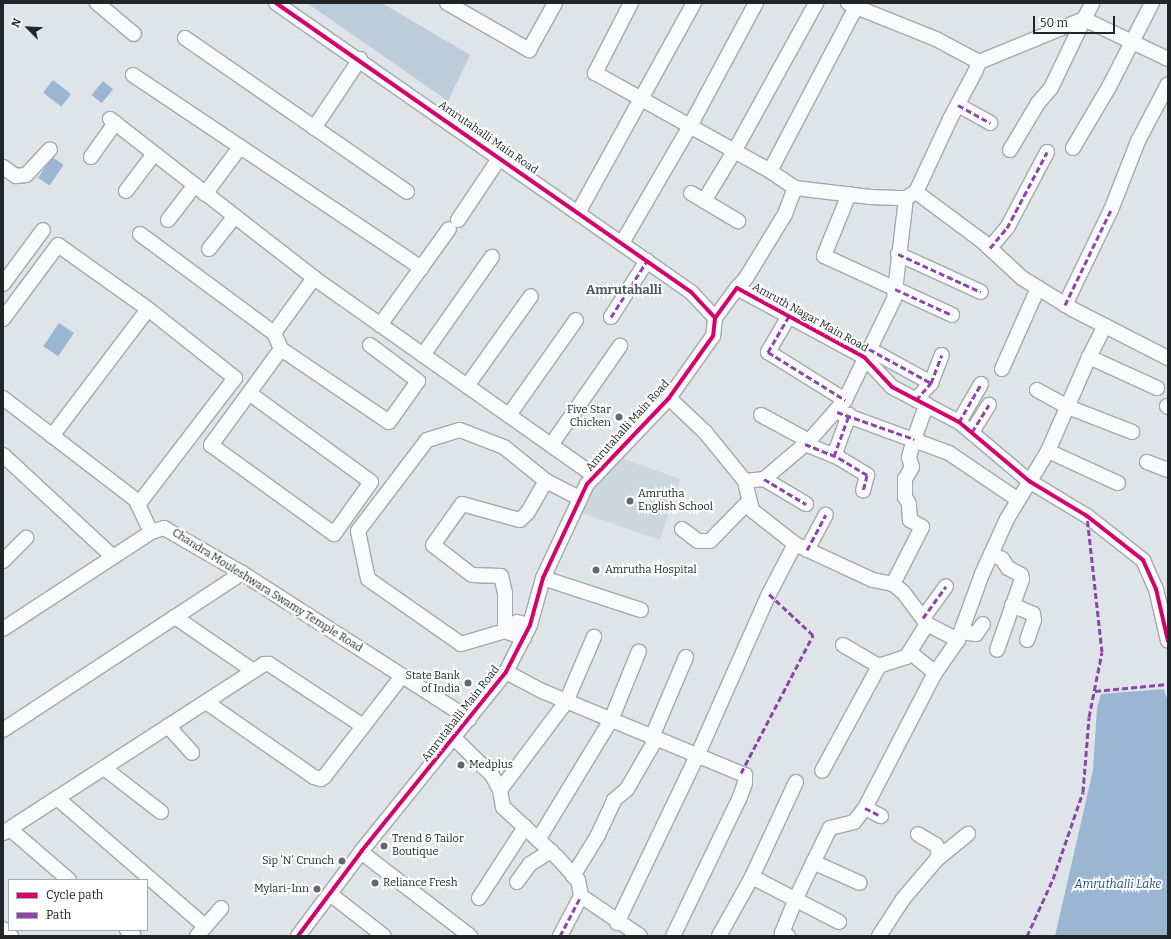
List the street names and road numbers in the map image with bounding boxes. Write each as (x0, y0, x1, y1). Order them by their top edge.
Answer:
street label: Amrutahalli Main Road (436, 99, 540, 177)
street label: Amruth Nagar Main Road (750, 281, 870, 355)
street label: Amrutahalli Main Road (584, 378, 672, 474)
street label: Chandra Mouleshwara Swamy Temple Road (169, 527, 365, 655)
street label: Amrutahalli Main Road (419, 663, 503, 765)

